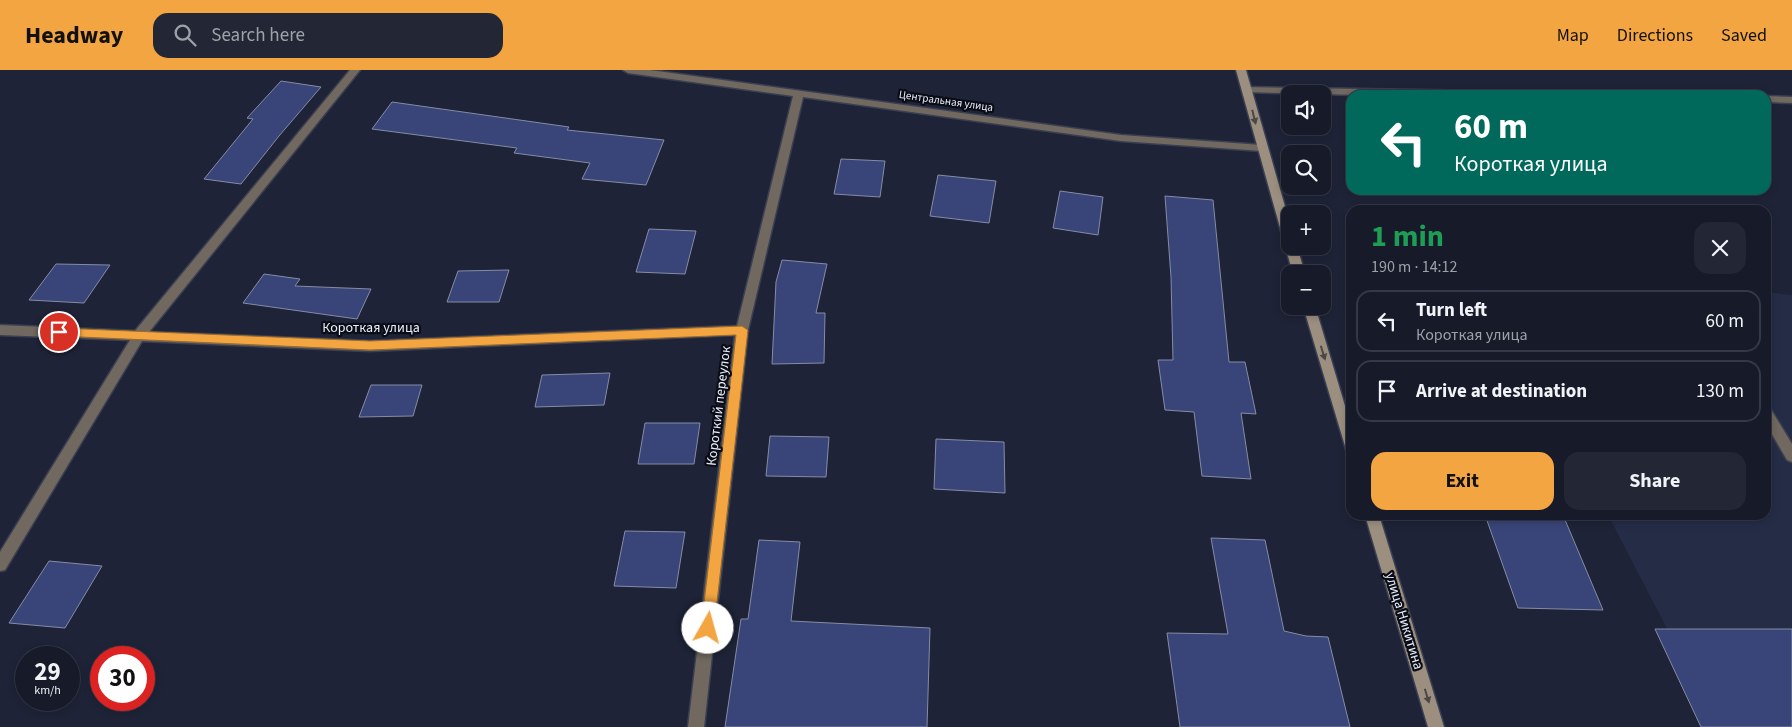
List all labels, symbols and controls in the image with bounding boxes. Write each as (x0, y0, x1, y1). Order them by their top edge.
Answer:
search box (153, 13, 503, 58)
text: Headway (25, 18, 123, 53)
icon: search (171, 21, 199, 49)
text: Search here (211, 22, 305, 49)
text: Map (1557, 23, 1589, 48)
text: Directions (1617, 23, 1693, 48)
text: Saved (1721, 23, 1767, 48)
map controls (1281, 85, 1331, 315)
button: sound (1281, 85, 1331, 135)
street label: Центральная улица (898, 87, 994, 115)
text: 60 m (1454, 102, 1528, 152)
one-way arrow (1250, 110, 1258, 125)
icon: left (1371, 110, 1436, 175)
button: search (1281, 145, 1331, 195)
text: Короткая улица (1454, 148, 1608, 180)
button: + (1281, 205, 1331, 255)
text: 1 min (1371, 215, 1444, 258)
button: close (1694, 222, 1746, 274)
text: 190 m · 14:12 (1371, 256, 1458, 278)
button: − (1281, 265, 1331, 315)
text: Turn left (1416, 297, 1487, 324)
icon: left (1373, 307, 1401, 335)
text: 60 m (1706, 308, 1744, 335)
pin (38, 311, 80, 353)
icon: arrive (45, 318, 73, 346)
street label: Короткая улица (322, 318, 420, 338)
text: Короткая улица (1416, 324, 1528, 346)
street label: Короткий переулок (702, 345, 736, 467)
one-way arrow (1320, 346, 1328, 361)
icon: arrive (1373, 377, 1401, 405)
text: Arrive at destination (1416, 378, 1587, 405)
text: 130 m (1696, 378, 1744, 405)
button: Exit (1371, 452, 1554, 510)
button: Share (1564, 452, 1746, 510)
street label: улица Никитина (1380, 570, 1428, 672)
position arrow (681, 601, 733, 653)
speed limit sign: 30 (90, 646, 155, 711)
text: 29 (34, 654, 61, 690)
text: km/h (34, 682, 61, 699)
one-way arrow (1423, 688, 1431, 703)

